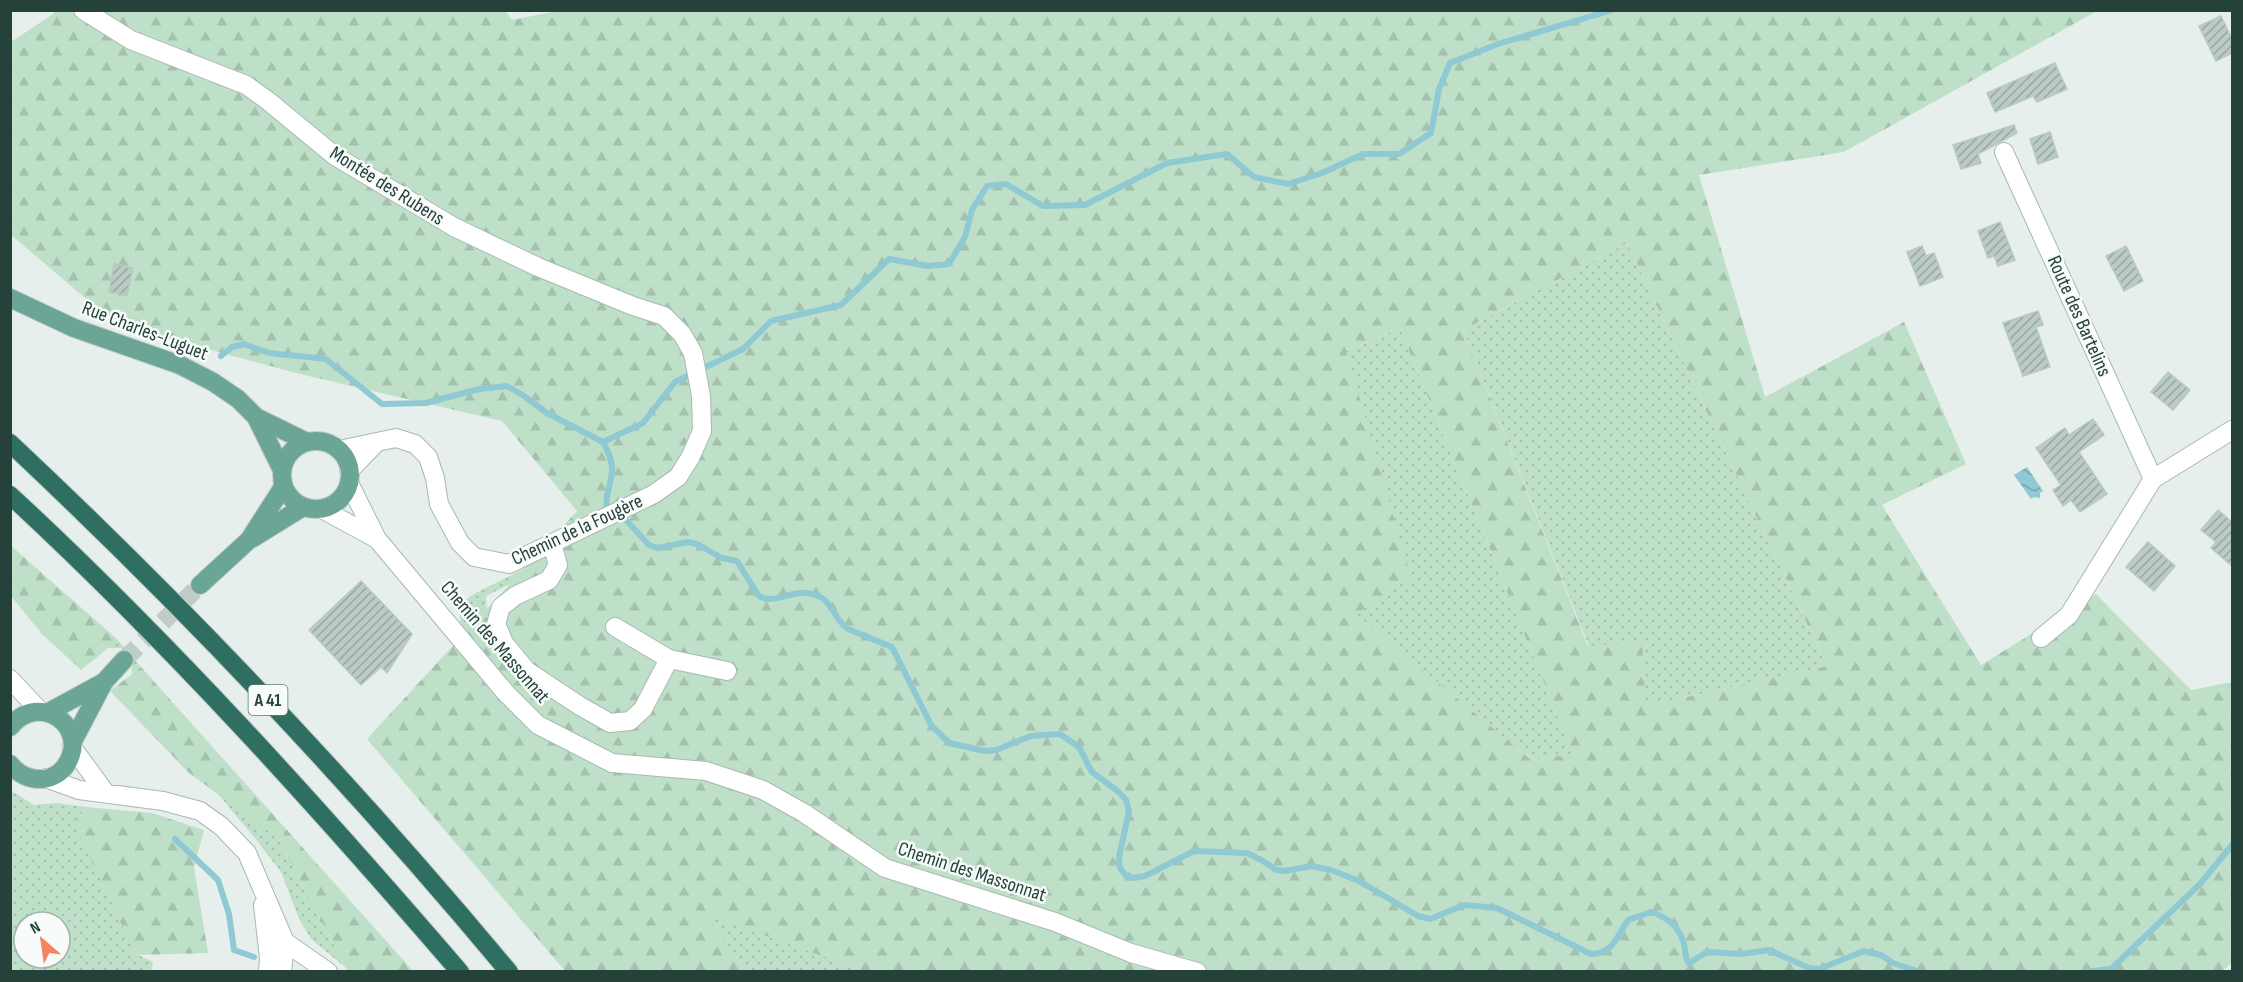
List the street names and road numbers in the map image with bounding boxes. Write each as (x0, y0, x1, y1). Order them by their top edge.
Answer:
street label: Montée des Rubens (325, 141, 449, 231)
street label: Route des Bartelins (2042, 252, 2116, 380)
street label: Rue Charles-Luguet (79, 296, 211, 366)
street label: Chemin de la Fougère (508, 489, 646, 571)
street label: Chemin des Massonnat (435, 576, 555, 708)
road number: A 41 (248, 685, 288, 715)
street label: Chemin des Massonnat (895, 837, 1049, 907)

